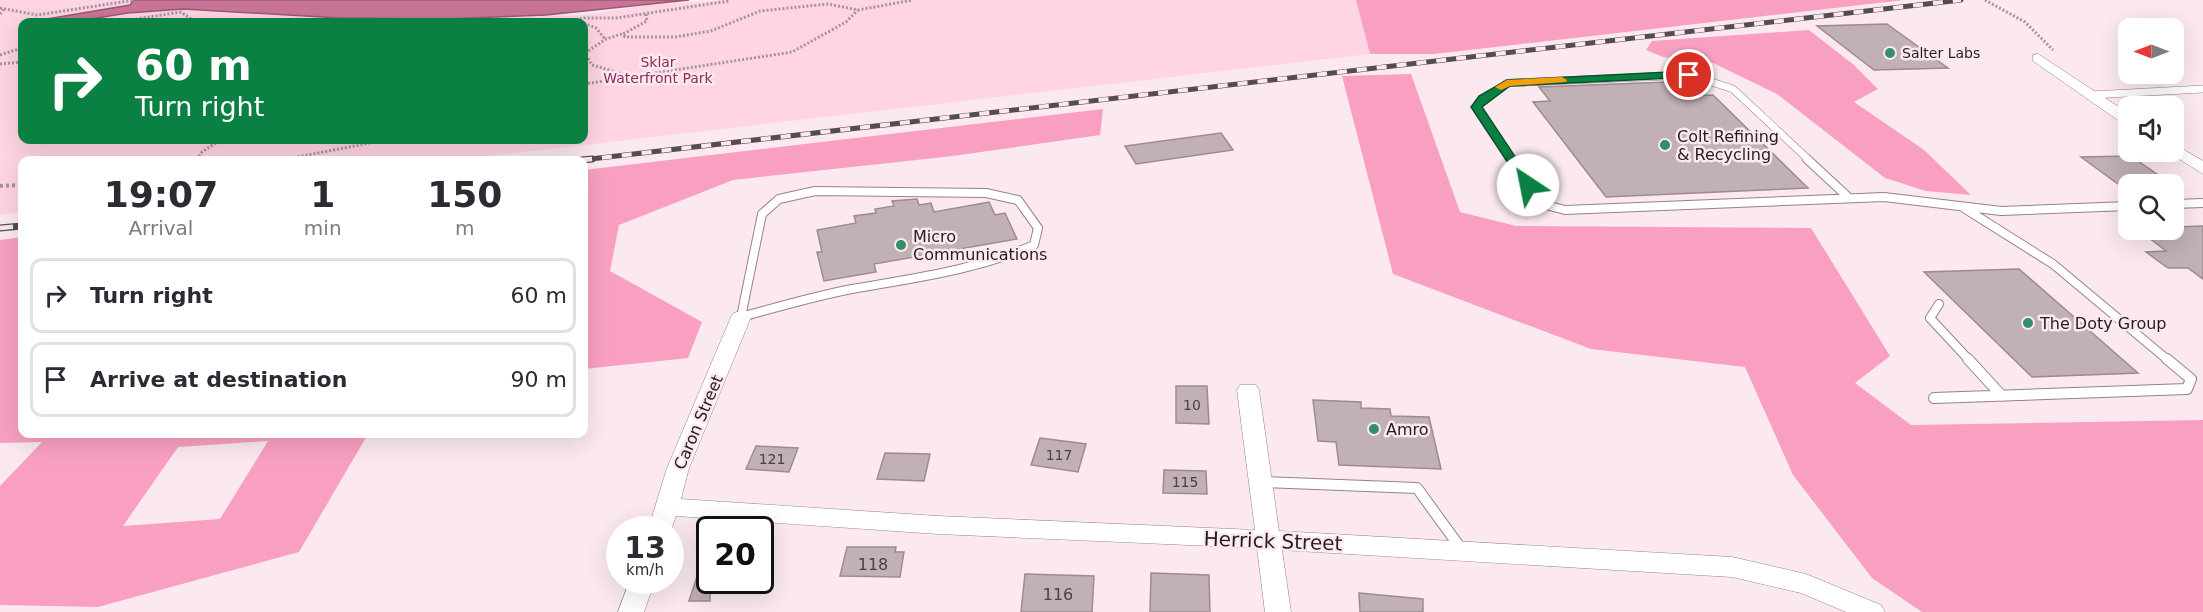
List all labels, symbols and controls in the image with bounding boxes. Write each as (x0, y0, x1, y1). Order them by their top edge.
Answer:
north arrow (2118, 18, 2184, 84)
map controls (2118, 18, 2184, 240)
text: 60 m (135, 41, 252, 90)
icon: right (36, 42, 114, 120)
place label: Salter Labs (1902, 45, 1980, 61)
marker: Salter Labs (1883, 46, 1897, 60)
pin (1663, 49, 1714, 100)
park label: Sklar Waterfront Park (603, 54, 714, 86)
icon: arrive (1672, 58, 1705, 91)
text: Turn right (135, 91, 264, 122)
button: sound (2118, 96, 2184, 162)
place label: Colt Refining & Recycling (1677, 127, 1779, 164)
marker: Colt Refining & Recycling (1658, 138, 1672, 152)
position arrow (1496, 153, 1560, 217)
text: 19:07 (104, 174, 218, 215)
text: 1 (310, 174, 335, 215)
text: 150 (427, 174, 502, 215)
button: search (2118, 174, 2184, 240)
text: Arrival (128, 216, 193, 240)
text: min (304, 216, 342, 240)
text: m (455, 216, 475, 240)
place label: Micro Communications (913, 227, 1047, 264)
marker: Micro Communications (894, 238, 908, 252)
icon: right (39, 279, 72, 312)
text: Turn right (90, 283, 213, 308)
text: 60 m (511, 283, 567, 308)
place label: The Doty Group (2039, 314, 2167, 333)
marker: The Doty Group (2021, 316, 2035, 330)
icon: arrive (39, 363, 72, 396)
text: Arrive at destination (90, 367, 347, 392)
text: 90 m (511, 367, 567, 392)
street label: Caron Street (670, 372, 727, 472)
house number: 10 (1183, 397, 1201, 413)
place label: Amro (1386, 420, 1429, 439)
marker: Amro (1367, 422, 1381, 436)
house number: 117 (1046, 447, 1072, 463)
house number: 121 (759, 451, 785, 467)
house number: 115 (1172, 474, 1198, 490)
speed limit sign: 20 (696, 516, 774, 594)
street label: Herrick Street (1203, 527, 1343, 555)
text: 13 (624, 530, 666, 565)
house number: 118 (858, 555, 888, 574)
text: km/h (626, 561, 664, 579)
house number: 116 (1043, 585, 1073, 604)

